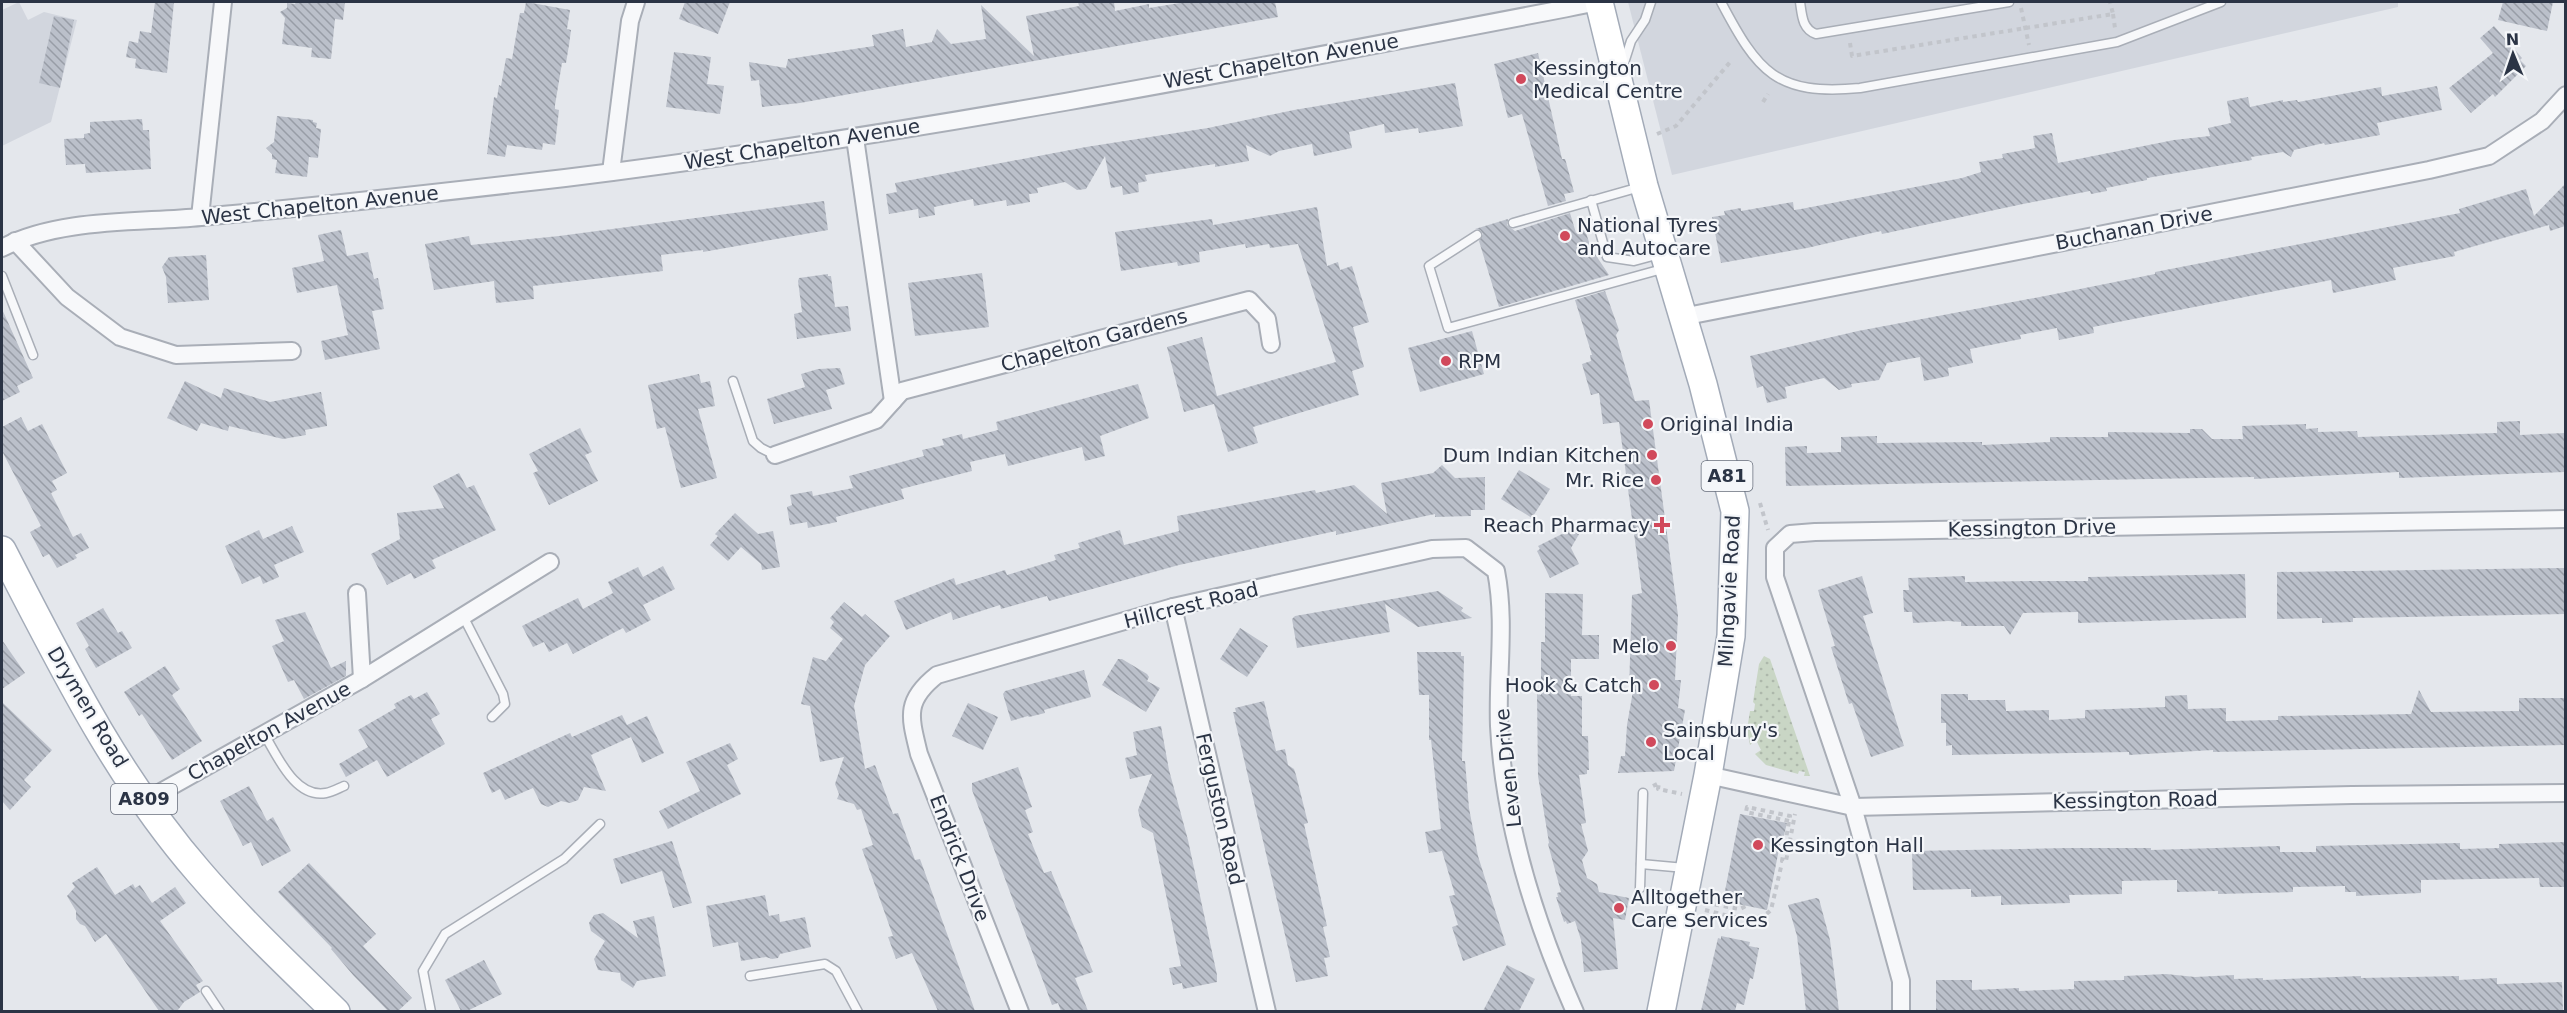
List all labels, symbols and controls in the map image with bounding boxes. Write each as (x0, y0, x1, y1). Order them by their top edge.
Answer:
north arrow (2483, 24, 2543, 84)
street label: West Chapelton Avenue (1162, 28, 1400, 94)
text: N (2505, 30, 2520, 49)
place label: Kessington Medical Centre (1533, 56, 1683, 103)
marker: Kessington Medical Centre (1514, 72, 1528, 86)
street label: West Chapelton Avenue (682, 114, 922, 174)
street label: West Chapelton Avenue (200, 181, 440, 229)
street label: Buchanan Drive (2053, 201, 2215, 255)
place label: National Tyres and Autocare (1577, 213, 1718, 260)
marker: National Tyres and Autocare (1558, 229, 1572, 243)
street label: Chapelton Gardens (998, 304, 1190, 376)
place label: RPM (1458, 349, 1501, 373)
marker: RPM (1439, 354, 1453, 368)
place label: Original India (1660, 412, 1794, 436)
marker: Original India (1641, 417, 1655, 431)
place label: Dum Indian Kitchen (1443, 443, 1640, 467)
marker: Dum Indian Kitchen (1645, 448, 1659, 462)
road number: A81 (1702, 461, 1752, 491)
place label: Mr. Rice (1565, 468, 1644, 492)
marker: Mr. Rice (1649, 473, 1663, 487)
place label: Reach Pharmacy (1483, 513, 1650, 537)
street label: Milngavie Road (1713, 514, 1745, 668)
street label: Kessington Drive (1947, 515, 2117, 541)
marker: Reach Pharmacy (1655, 518, 1669, 532)
street label: Hillcrest Road (1121, 577, 1261, 633)
place label: Melo (1612, 634, 1659, 658)
marker: Melo (1664, 639, 1678, 653)
street label: Drymen Road (43, 642, 133, 772)
place label: Hook & Catch (1505, 673, 1642, 697)
street label: Chapelton Avenue (183, 676, 355, 786)
marker: Hook & Catch (1647, 678, 1661, 692)
street label: Leven Drive (1490, 707, 1526, 829)
place label: Sainsbury's Local (1663, 718, 1778, 765)
street label: Ferguston Road (1191, 730, 1249, 888)
marker: Sainsbury's Local (1644, 735, 1658, 749)
road number: A809 (111, 784, 177, 814)
street label: Kessington Road (2052, 787, 2218, 813)
street label: Endrick Drive (925, 791, 995, 925)
place label: Kessington Hall (1770, 833, 1924, 857)
marker: Kessington Hall (1751, 838, 1765, 852)
place label: Alltogether Care Services (1631, 885, 1768, 932)
marker: Alltogether Care Services (1612, 901, 1626, 915)

